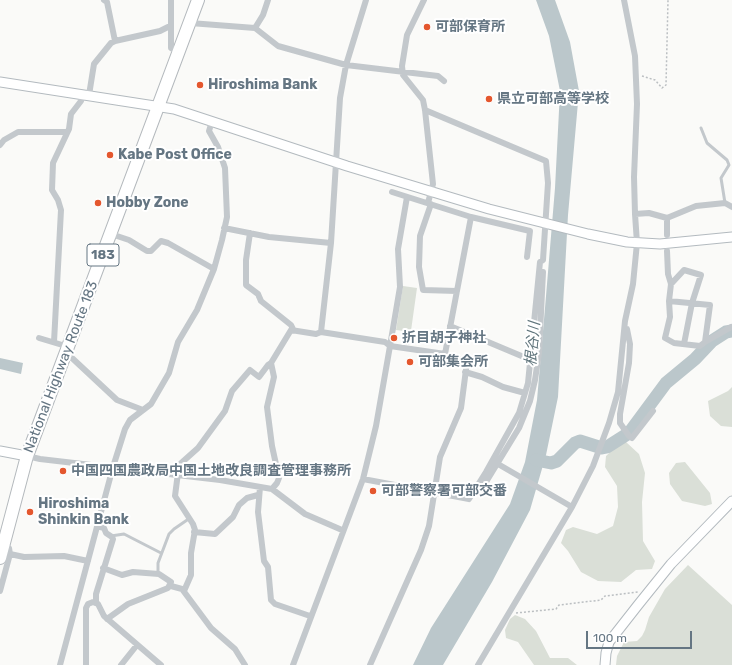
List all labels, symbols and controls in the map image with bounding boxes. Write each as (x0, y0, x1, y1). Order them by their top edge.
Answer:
place label: 可部保育所 (435, 19, 505, 35)
marker: 可部保育所 (422, 22, 432, 32)
place label: Hiroshima Bank (208, 77, 318, 93)
marker: Hiroshima Bank (195, 80, 205, 90)
place label: 県立可部高等学校 (497, 91, 609, 107)
marker: 県立可部高等学校 (484, 94, 494, 104)
place label: Kabe Post Office (118, 147, 232, 163)
marker: Kabe Post Office (105, 150, 115, 160)
place label: Hobby Zone (106, 195, 189, 211)
marker: Hobby Zone (93, 198, 103, 208)
road number: 183 (87, 244, 119, 266)
street label: National Highway Route 183 (20, 279, 102, 455)
water label: 根谷川 (522, 321, 544, 367)
place label: 折目胡子神社 (402, 330, 486, 346)
marker: 折目胡子神社 (389, 333, 399, 343)
place label: 可部集会所 (418, 354, 488, 370)
marker: 可部集会所 (405, 357, 415, 367)
place label: 中国四国農政局中国土地改良調査管理事務所 (71, 463, 351, 479)
marker: 中国四国農政局中国土地改良調査管理事務所 (58, 466, 68, 476)
place label: 可部警察署可部交番 (381, 483, 507, 499)
marker: 可部警察署可部交番 (368, 486, 378, 496)
place label: Hiroshima Shinkin Bank (38, 496, 129, 528)
marker: Hiroshima Shinkin Bank (25, 507, 35, 517)
scale bar (588, 623, 694, 649)
text: 100 m (593, 631, 627, 645)

